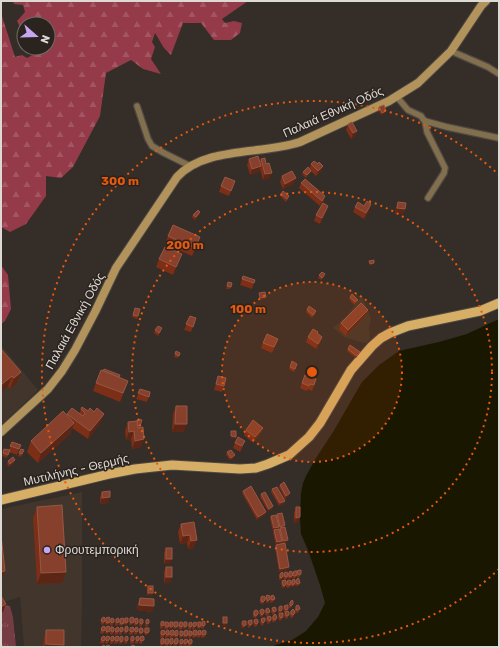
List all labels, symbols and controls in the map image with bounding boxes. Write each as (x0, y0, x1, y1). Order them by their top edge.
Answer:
north arrow (16, 16, 56, 56)
text: N (37, 33, 52, 45)
street label: Παλαιά Εθνική Οδός (281, 83, 386, 140)
text: 300 m (101, 174, 139, 188)
text: 200 m (166, 238, 204, 252)
street label: Παλαιά Εθνική Οδός (43, 270, 107, 372)
text: 100 m (230, 302, 266, 316)
centre of rings (305, 365, 319, 379)
street label: Μυτιλήνης - Θερμής (22, 451, 130, 489)
place label: Φρουτεμπορική (55, 543, 139, 557)
marker: Φρουτεμπορική (42, 545, 52, 555)

